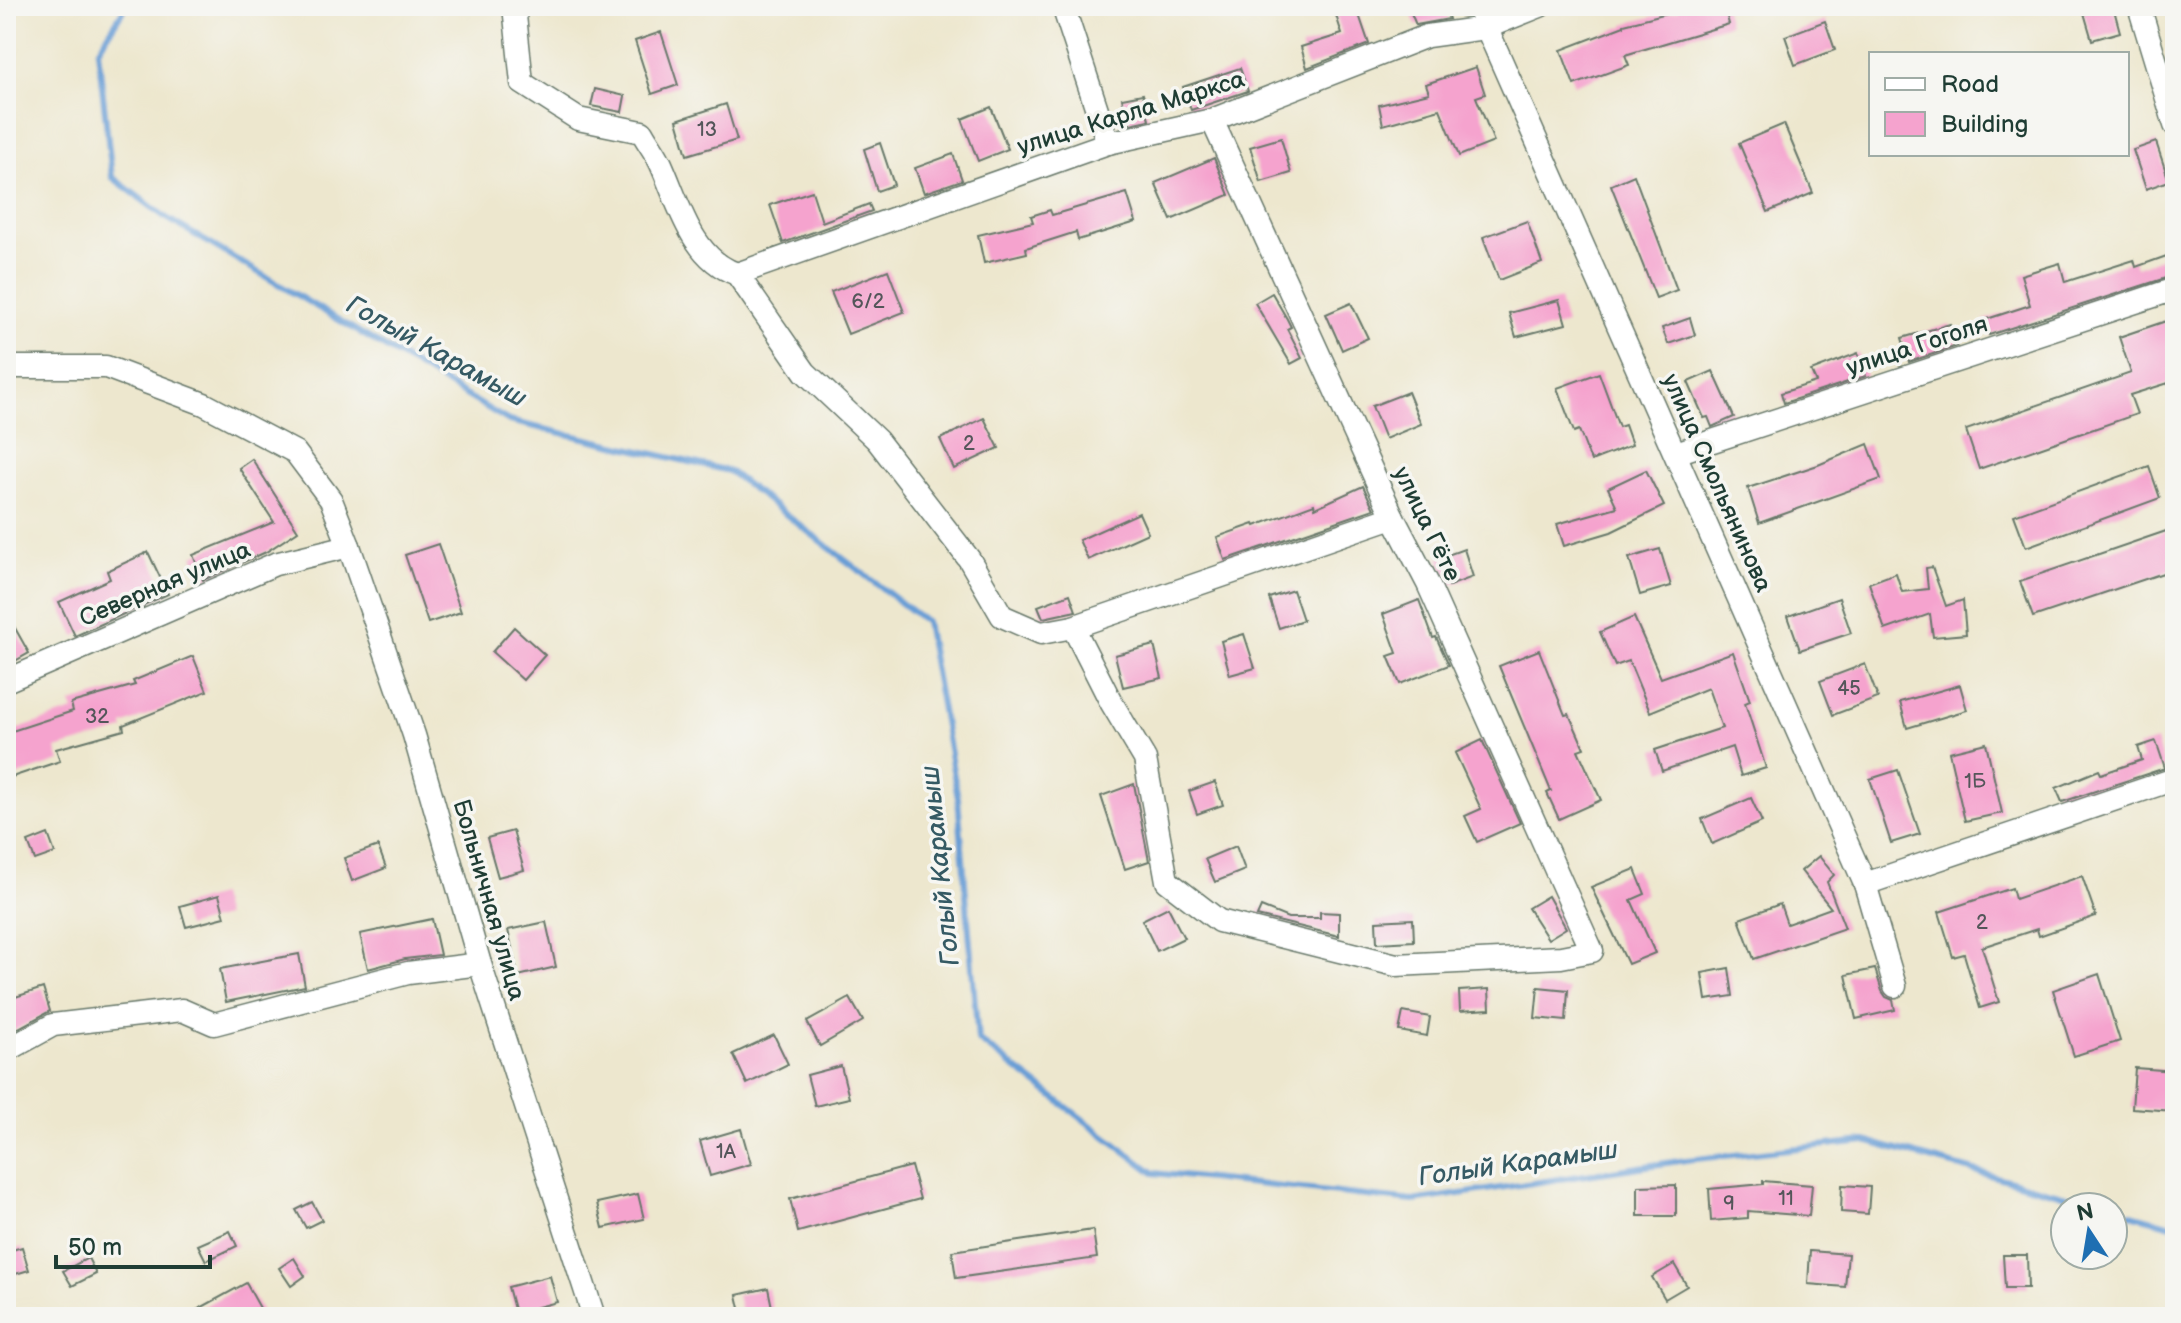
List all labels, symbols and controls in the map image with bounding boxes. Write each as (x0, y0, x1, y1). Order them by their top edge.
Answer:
legend (1869, 52, 2129, 156)
street label: улица Карла Маркса (1014, 65, 1248, 161)
text: Road (1941, 70, 1999, 99)
text: Building (1941, 110, 2028, 139)
house number: 13 (697, 118, 717, 142)
water label: Голый Карамыш (340, 290, 532, 414)
house number: 6/2 (851, 290, 885, 314)
street label: улица Гоголя (1843, 310, 1991, 382)
street label: улица Смольянинова (1656, 369, 1778, 597)
house number: 2 (963, 432, 975, 456)
street label: улица Гёте (1387, 462, 1467, 586)
street label: Северная улица (75, 535, 255, 633)
house number: 45 (1837, 677, 1861, 701)
house number: 32 (85, 705, 109, 729)
water label: Голый Карамыш (915, 764, 967, 968)
house number: 1Б (1964, 770, 1986, 794)
street label: Больничная улица (446, 796, 532, 1004)
house number: 2 (1976, 911, 1988, 935)
water label: Голый Карамыш (1416, 1135, 1620, 1193)
house number: 1А (716, 1140, 737, 1164)
house number: 11 (1778, 1187, 1794, 1211)
north arrow (2049, 1191, 2129, 1271)
house number: 9 (1723, 1192, 1735, 1216)
text: N (2074, 1198, 2096, 1228)
scale bar (56, 1219, 210, 1269)
text: 50 m (68, 1233, 122, 1262)

